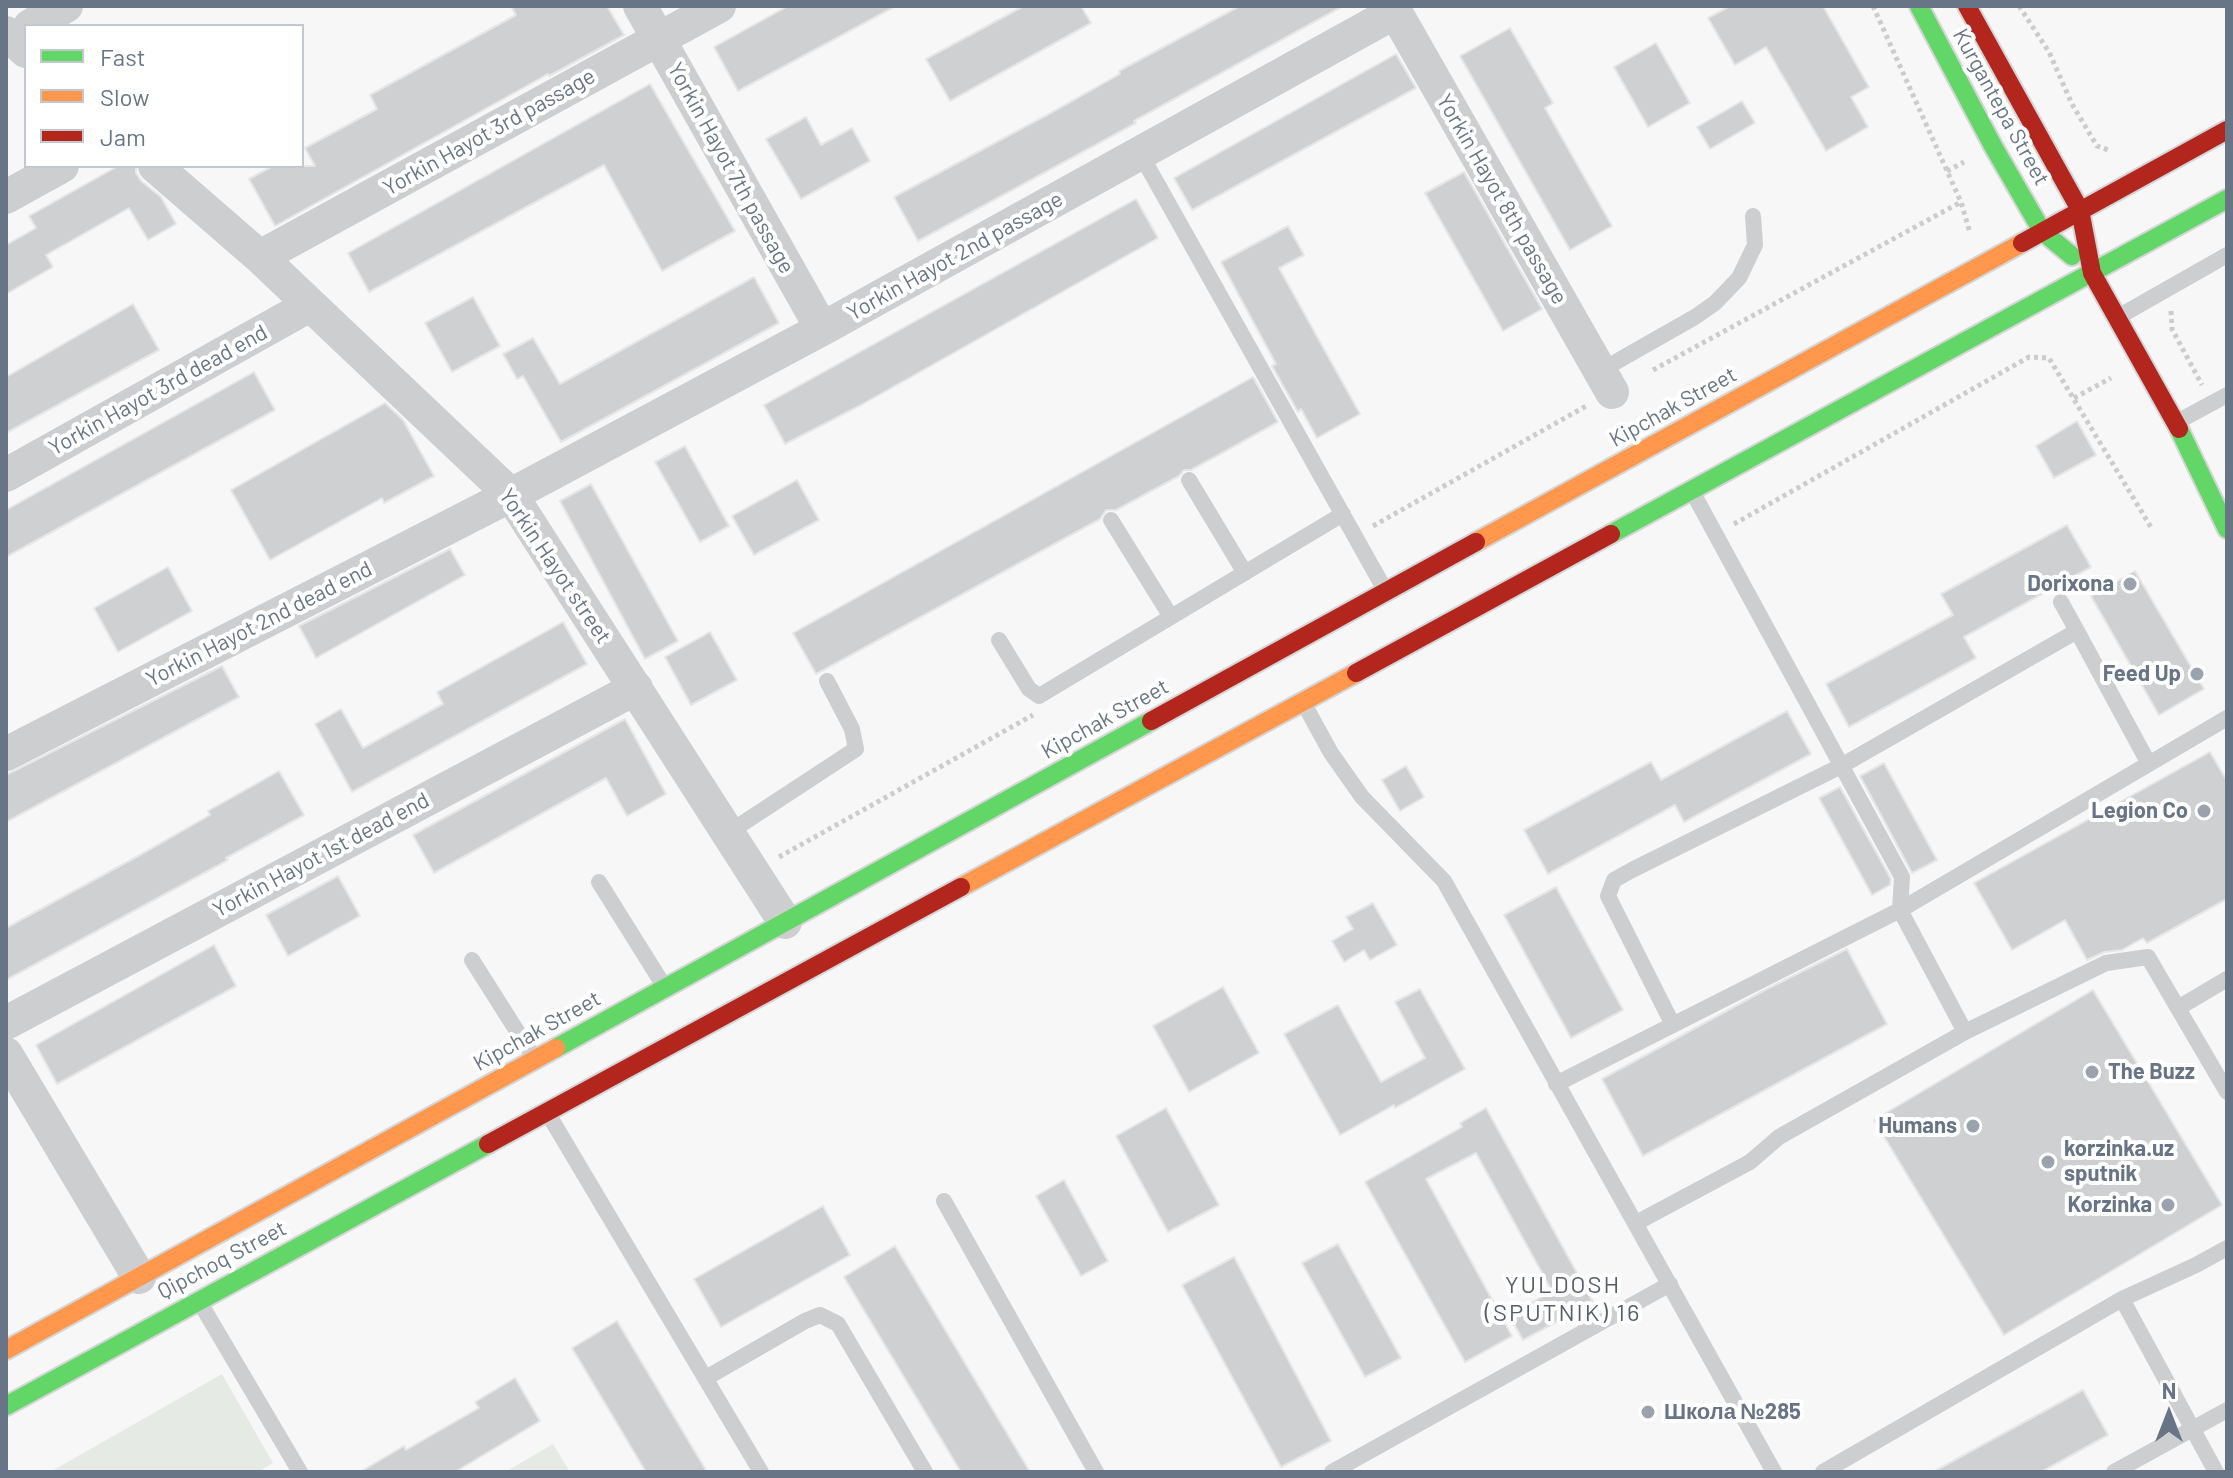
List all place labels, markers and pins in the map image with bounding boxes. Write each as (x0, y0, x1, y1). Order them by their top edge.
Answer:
place label: Dorixona (2027, 571, 2114, 597)
marker: Dorixona (2121, 575, 2139, 593)
place label: Feed Up (2103, 661, 2181, 687)
marker: Feed Up (2188, 665, 2206, 683)
place label: Legion Co (2091, 798, 2188, 824)
marker: Legion Co (2195, 802, 2213, 820)
place label: The Buzz (2108, 1059, 2195, 1085)
marker: The Buzz (2083, 1063, 2101, 1081)
place label: Humans (1878, 1113, 1957, 1139)
marker: Humans (1964, 1117, 1982, 1135)
place label: korzinka.uz sputnik (2064, 1136, 2174, 1188)
marker: korzinka.uz sputnik (2039, 1153, 2057, 1171)
place label: Korzinka (2068, 1192, 2152, 1218)
marker: Korzinka (2159, 1196, 2177, 1214)
place label: Школа №285 (1664, 1399, 1801, 1425)
marker: Школа №285 (1639, 1403, 1657, 1421)

